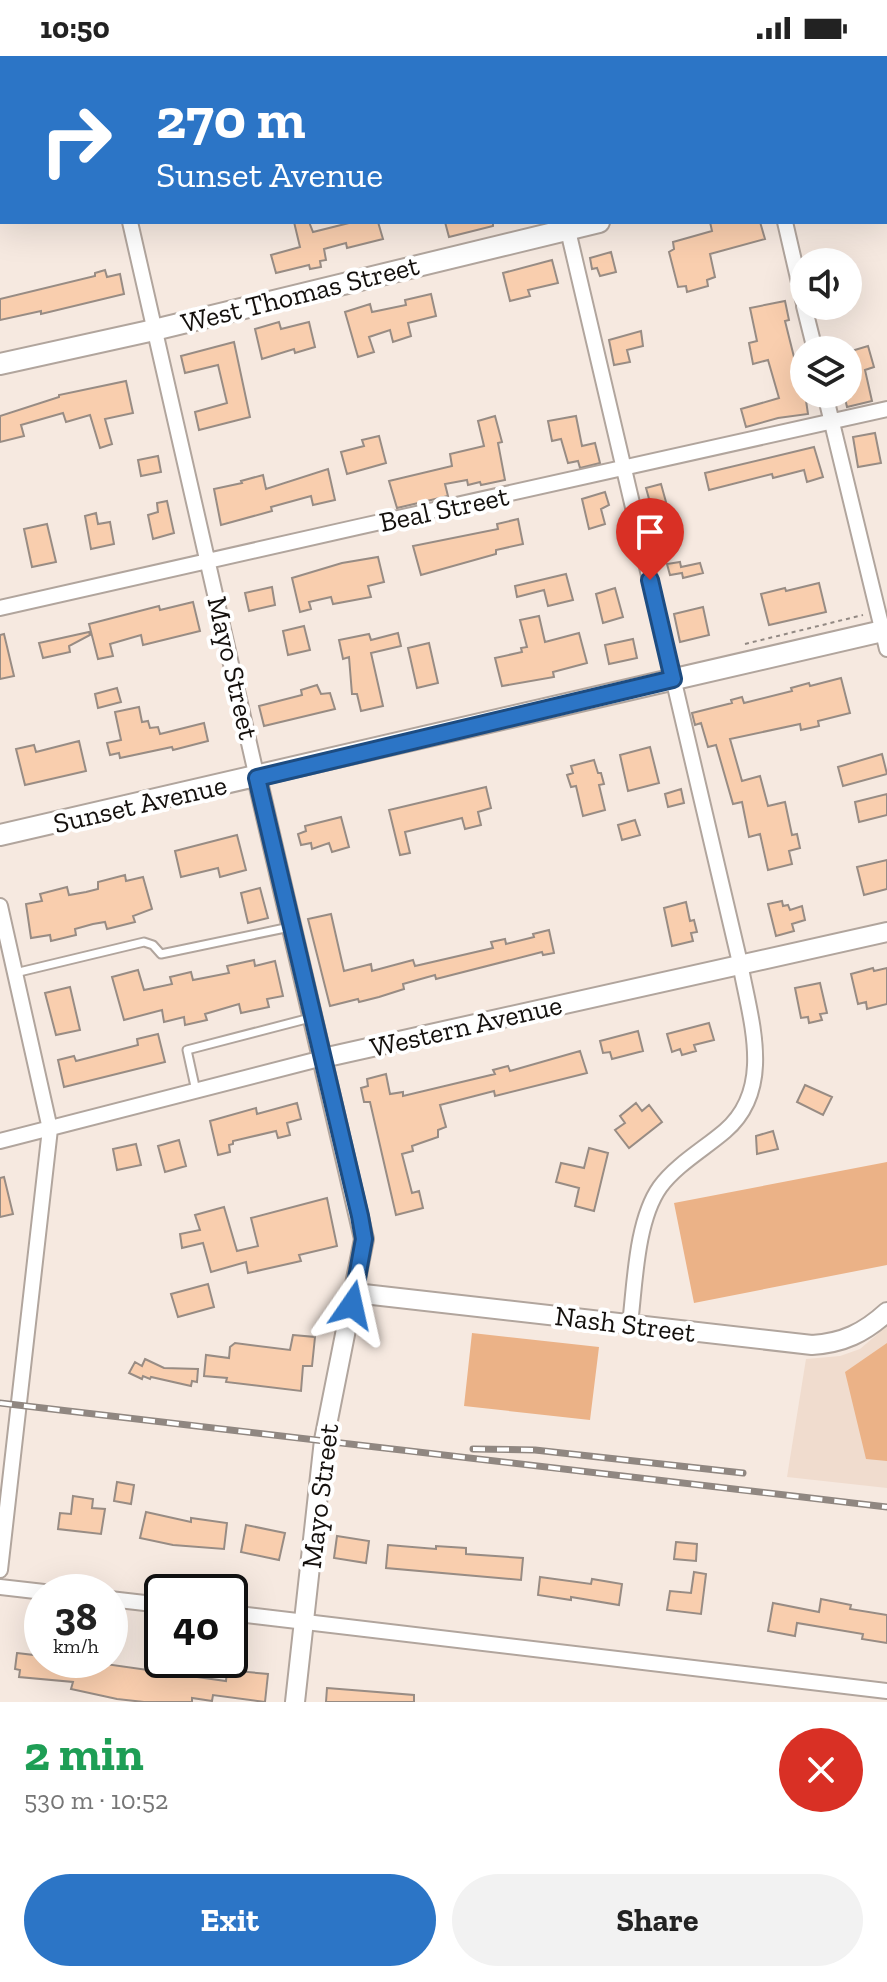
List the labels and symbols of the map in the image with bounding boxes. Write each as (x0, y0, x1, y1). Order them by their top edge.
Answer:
street label: West Thomas Street (178, 248, 423, 340)
street label: Beal Street (376, 479, 512, 539)
pin (616, 498, 684, 580)
street label: Mayo Street (201, 593, 266, 743)
street label: Sunset Avenue (50, 768, 230, 840)
street label: Western Avenue (367, 988, 565, 1064)
position arrow (310, 1263, 394, 1347)
street label: Nash Street (553, 1299, 698, 1349)
street label: Mayo Street (295, 1421, 345, 1570)
speed limit sign: 40 (144, 1574, 248, 1678)

